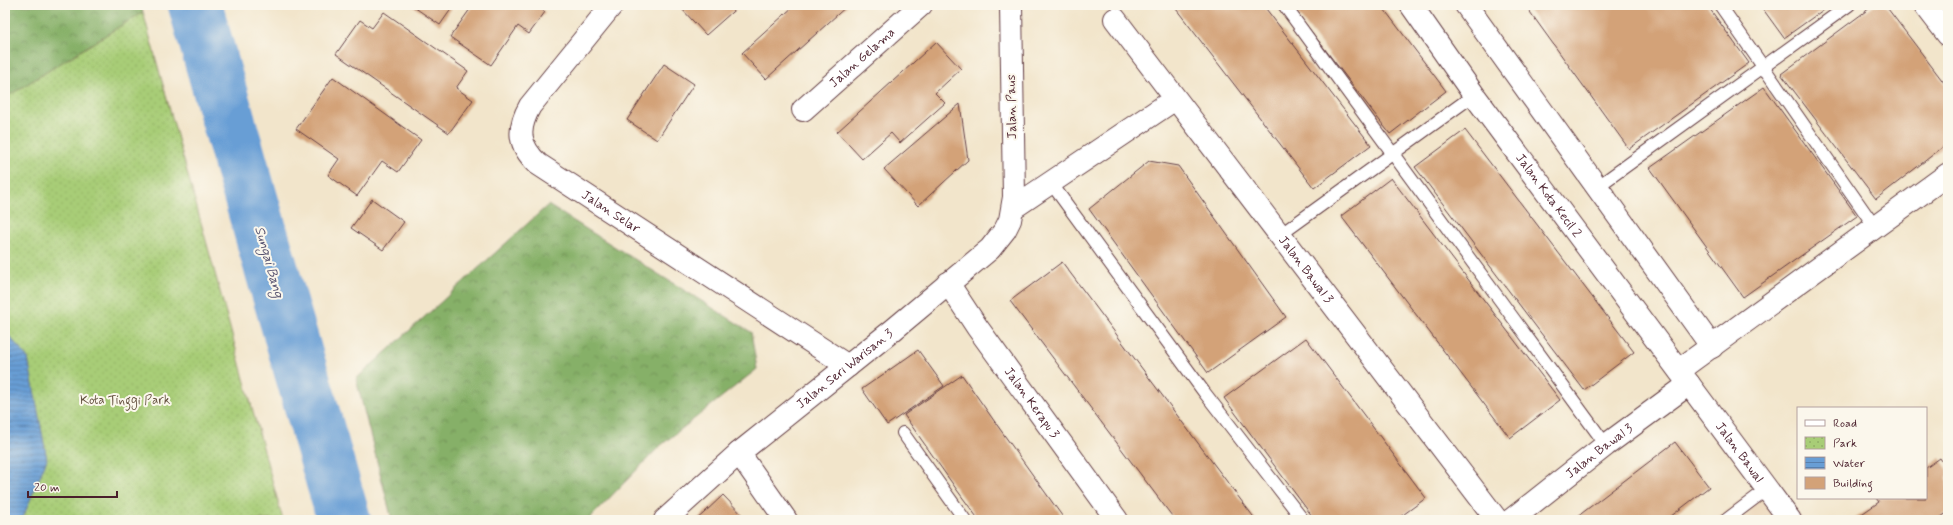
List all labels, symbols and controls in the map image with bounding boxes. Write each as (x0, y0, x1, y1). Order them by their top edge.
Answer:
street label: Jalan Gelama (826, 24, 898, 91)
street label: Jalan Paus (1003, 74, 1021, 140)
street label: Jalan Kota Kecil 2 (1512, 150, 1586, 241)
street label: Jalan Selar (578, 186, 644, 237)
water label: Sungai Bang (248, 224, 288, 301)
street label: Jalan Bawal 3 (1275, 232, 1337, 307)
street label: Jalan Seri Warisan 3 (793, 325, 897, 412)
street label: Jalan Kerapu 3 (1000, 364, 1063, 442)
park label: Kota Tinggi Park (80, 392, 171, 411)
legend (1797, 407, 1927, 499)
text: Road (1833, 416, 1857, 432)
street label: Jalan Bawal (1712, 419, 1768, 486)
street label: Jalan Bawal 3 (1562, 420, 1636, 482)
text: Park (1833, 436, 1857, 452)
text: Water (1833, 456, 1865, 472)
scale bar (28, 473, 117, 499)
text: Building (1833, 476, 1873, 493)
text: 20 m (34, 480, 60, 496)

